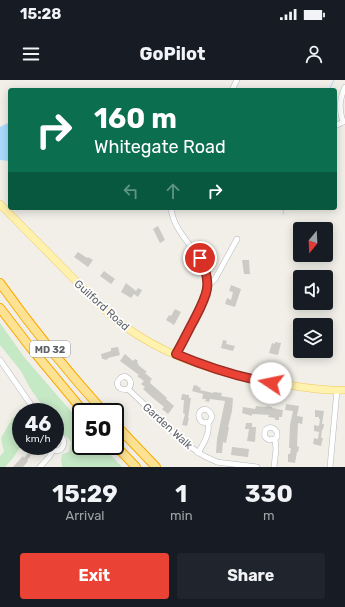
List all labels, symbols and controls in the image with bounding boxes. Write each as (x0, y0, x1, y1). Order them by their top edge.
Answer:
text: 15:28 (20, 5, 61, 23)
icon: menu (20, 43, 42, 65)
text: GoPilot (140, 43, 205, 65)
icon: person (303, 43, 325, 65)
text: 160 m (94, 102, 177, 135)
icon: right (28, 104, 80, 156)
text: Whitegate Road (94, 136, 226, 158)
icon: left (120, 180, 142, 202)
icon: ahead (162, 180, 184, 202)
icon: right (204, 180, 226, 202)
north arrow (293, 222, 333, 262)
map controls (293, 222, 333, 358)
pin (183, 241, 217, 275)
icon: arrive (189, 247, 211, 269)
button: sound (293, 270, 333, 310)
street label: Guilford Road (72, 277, 132, 333)
button: layers (293, 318, 333, 358)
road number: MD 32 (30, 341, 70, 357)
position arrow (250, 362, 292, 404)
street label: Garden Walk (140, 401, 195, 452)
speed limit sign: 50 (72, 403, 124, 455)
text: 46 (25, 412, 51, 436)
text: km/h (26, 433, 50, 445)
text: 15:29 (52, 480, 118, 508)
text: 1 (175, 480, 187, 508)
text: 330 (245, 480, 293, 508)
text: Arrival (65, 508, 104, 523)
text: min (170, 508, 193, 523)
text: m (263, 508, 275, 523)
button: Exit (20, 553, 169, 599)
button: Share (177, 553, 325, 599)

